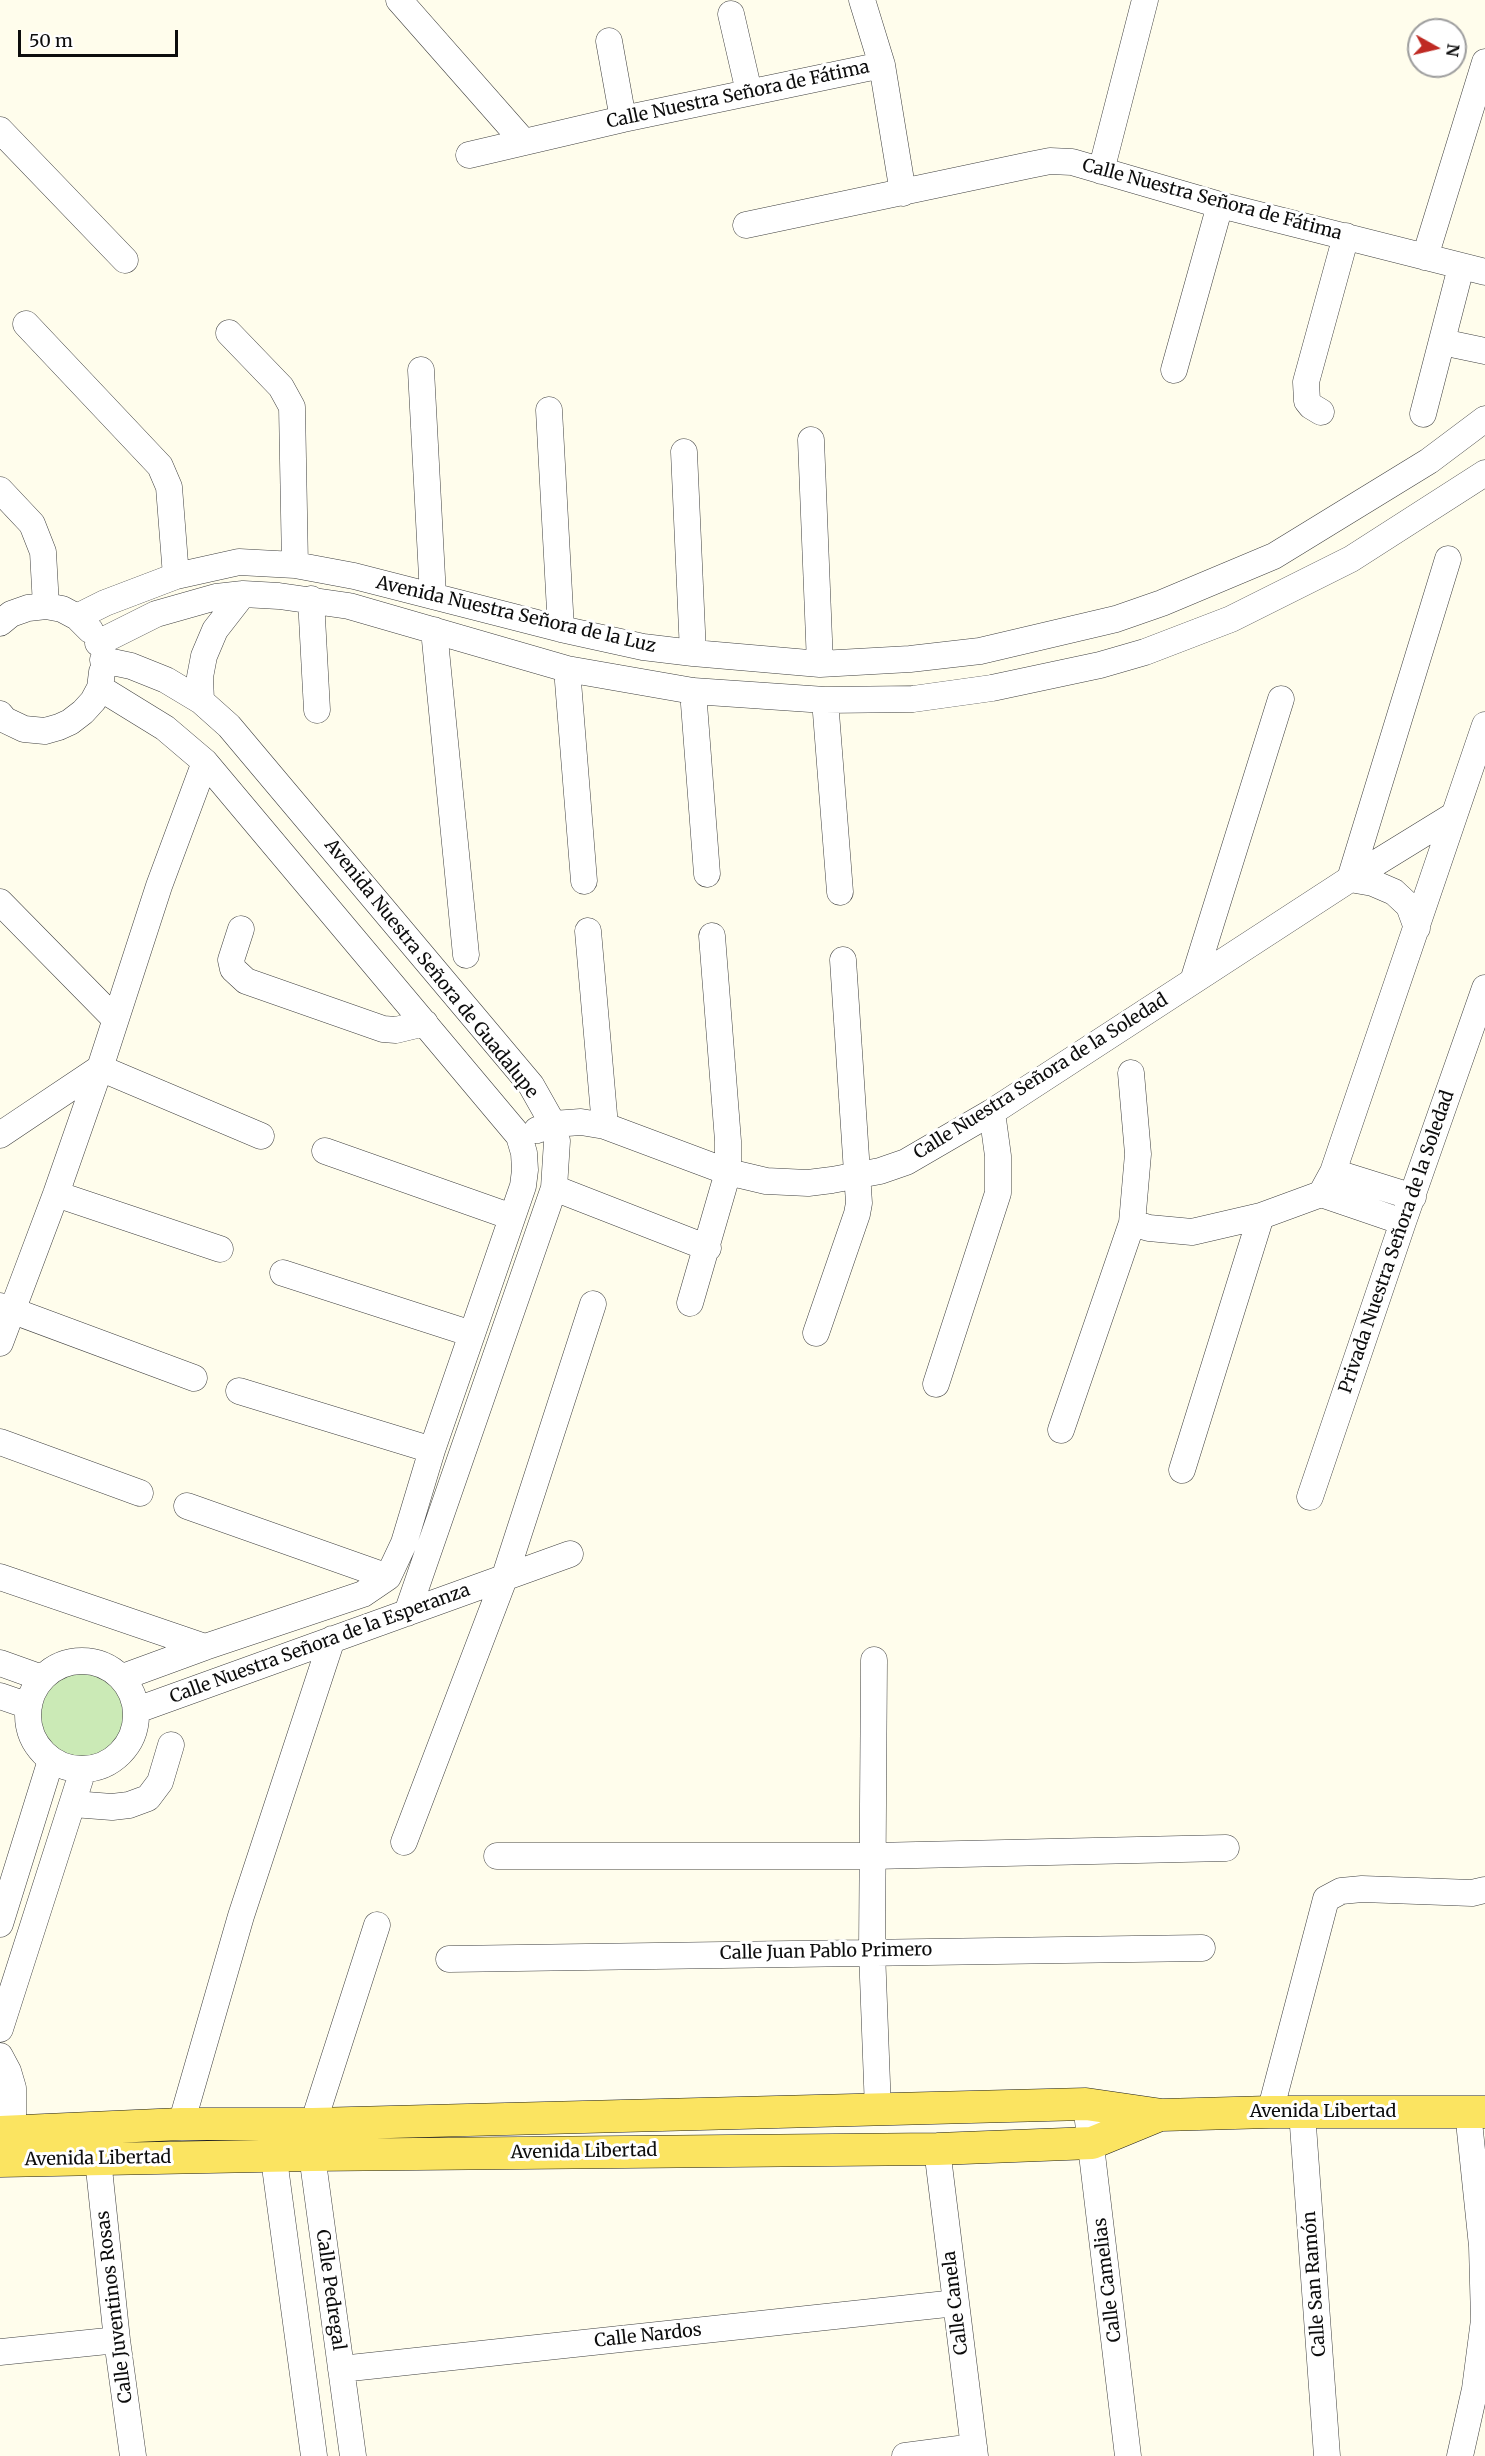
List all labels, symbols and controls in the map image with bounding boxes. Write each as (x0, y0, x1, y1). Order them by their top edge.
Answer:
scale bar (21, 18, 182, 56)
north arrow (1407, 18, 1467, 78)
text: 50 m (29, 29, 73, 52)
text: N (1442, 43, 1464, 58)
street label: Calle Nuestra Señora de Fátima (605, 57, 871, 133)
street label: Calle Nuestra Señora de Fátima (1080, 155, 1344, 245)
street label: Avenida Nuestra Señora de la Luz (374, 572, 658, 658)
street label: Avenida Nuestra Señora de Guadalupe (320, 835, 542, 1103)
street label: Calle Nuestra Señora de la Soledad (910, 990, 1172, 1164)
street label: Privada Nuestra Señora de la Soledad (1335, 1088, 1459, 1396)
street label: Calle Nuestra Señora de la Esperanza (167, 1579, 473, 1709)
street label: Calle Juan Pablo Primero (720, 1939, 932, 1965)
street label: Avenida Libertad (1250, 2101, 1396, 2123)
street label: Avenida Libertad (510, 2140, 658, 2164)
street label: Avenida Libertad (24, 2147, 172, 2171)
street label: Calle Juventinos Rosas (92, 2210, 138, 2404)
street label: Calle San Ramón (1299, 2211, 1331, 2357)
street label: Calle Camelias (1090, 2217, 1126, 2343)
street label: Calle Pedregal (311, 2228, 349, 2352)
street label: Calle Canela (939, 2250, 973, 2356)
street label: Calle Nardos (593, 2320, 703, 2352)

